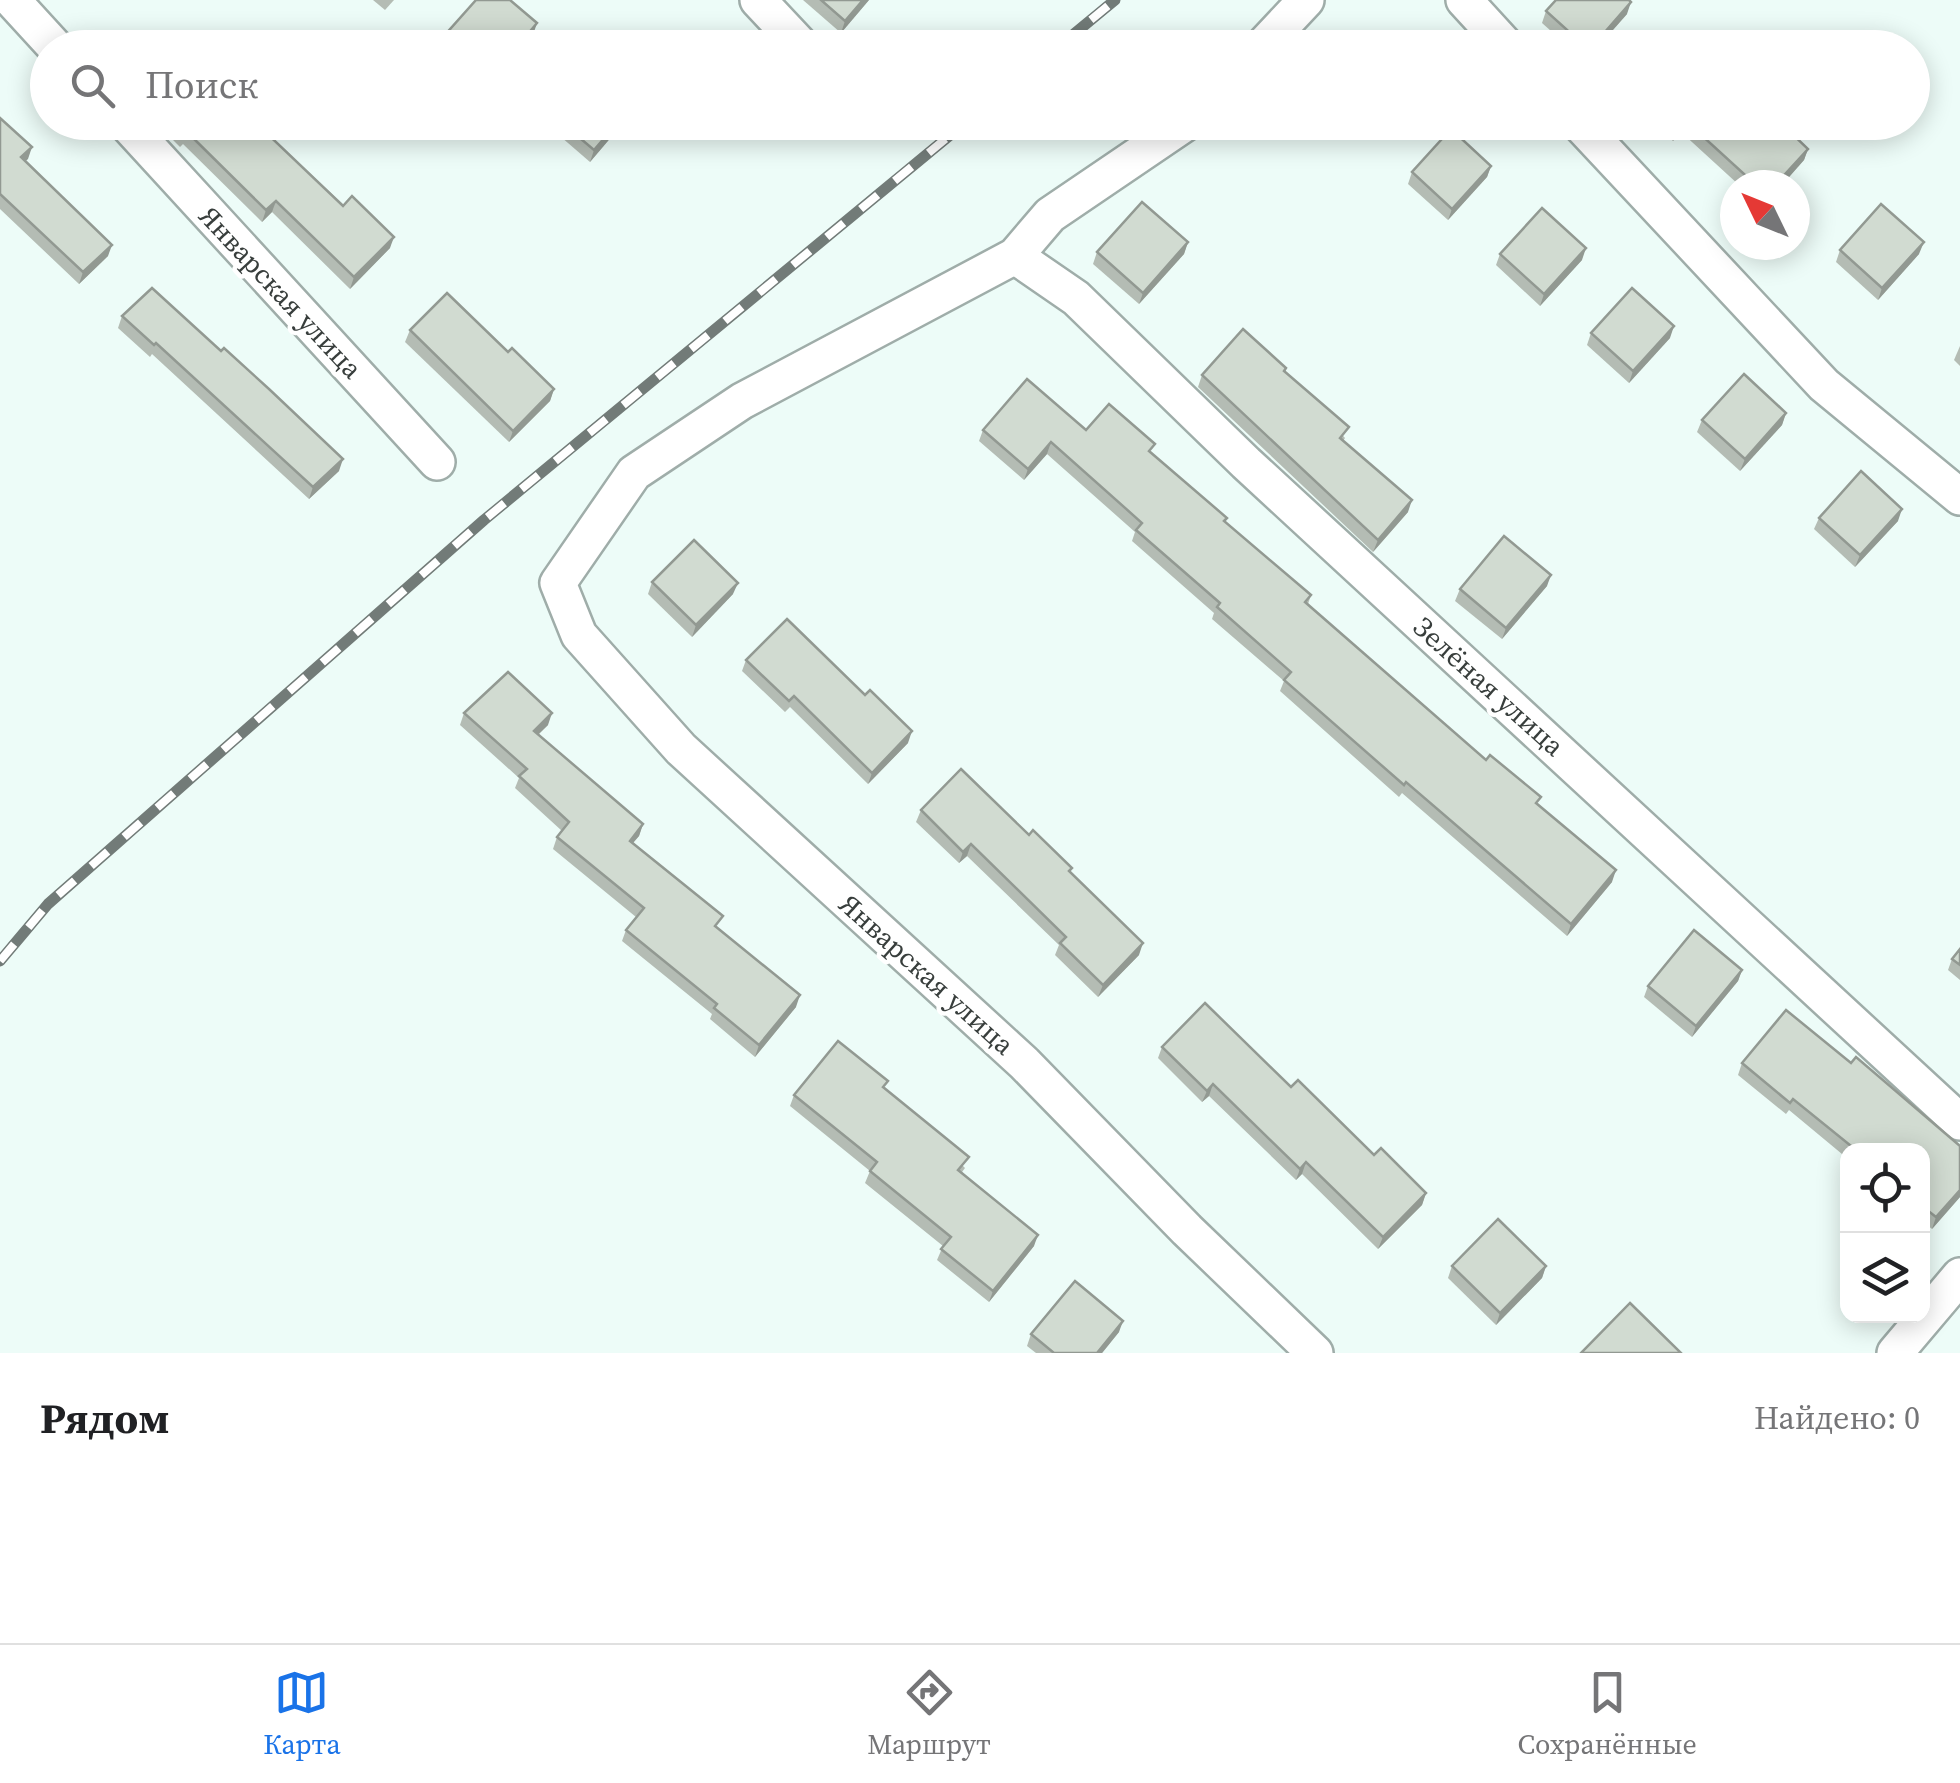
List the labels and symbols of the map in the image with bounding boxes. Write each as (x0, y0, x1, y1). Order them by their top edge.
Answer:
north arrow (1720, 170, 1810, 260)
street label: Январская улица (191, 197, 372, 387)
street label: Зелёная улица (1405, 608, 1573, 765)
street label: Январская улица (831, 885, 1023, 1063)

